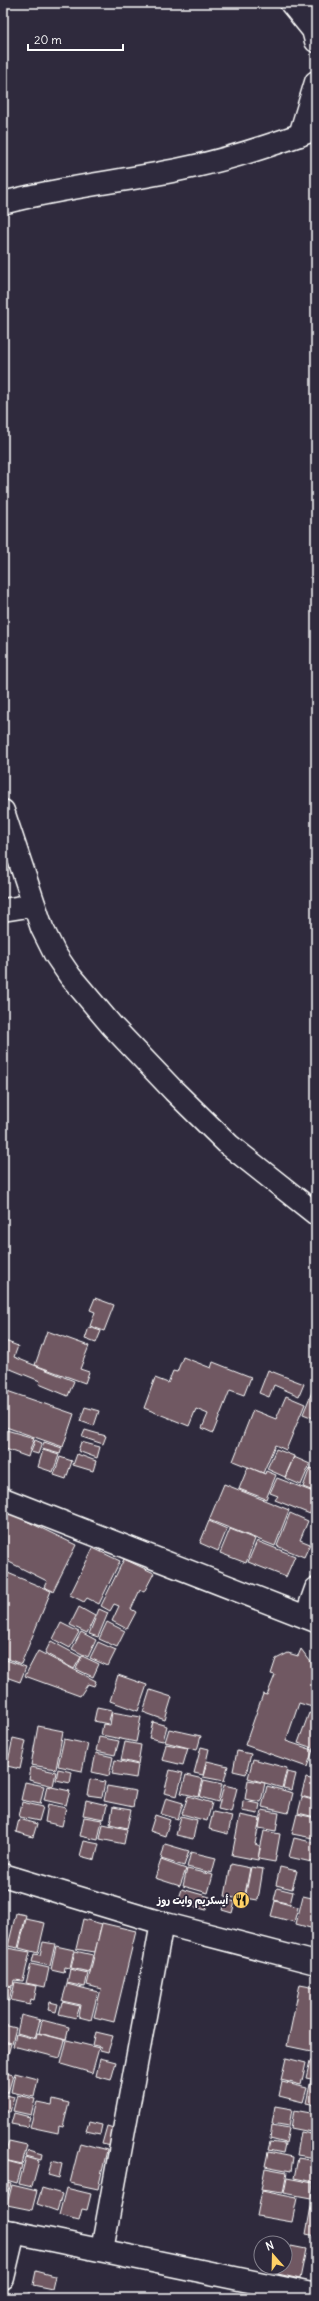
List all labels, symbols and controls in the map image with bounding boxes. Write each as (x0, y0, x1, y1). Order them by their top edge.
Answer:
scale bar (28, 26, 123, 52)
text: 20 m (34, 32, 62, 47)
restaurant icon: أيسكريم وايت روز (231, 1890, 251, 1910)
place label: أيسكريم وايت روز (156, 1894, 228, 1908)
north arrow (253, 2235, 293, 2275)
text: N (264, 2238, 276, 2253)

